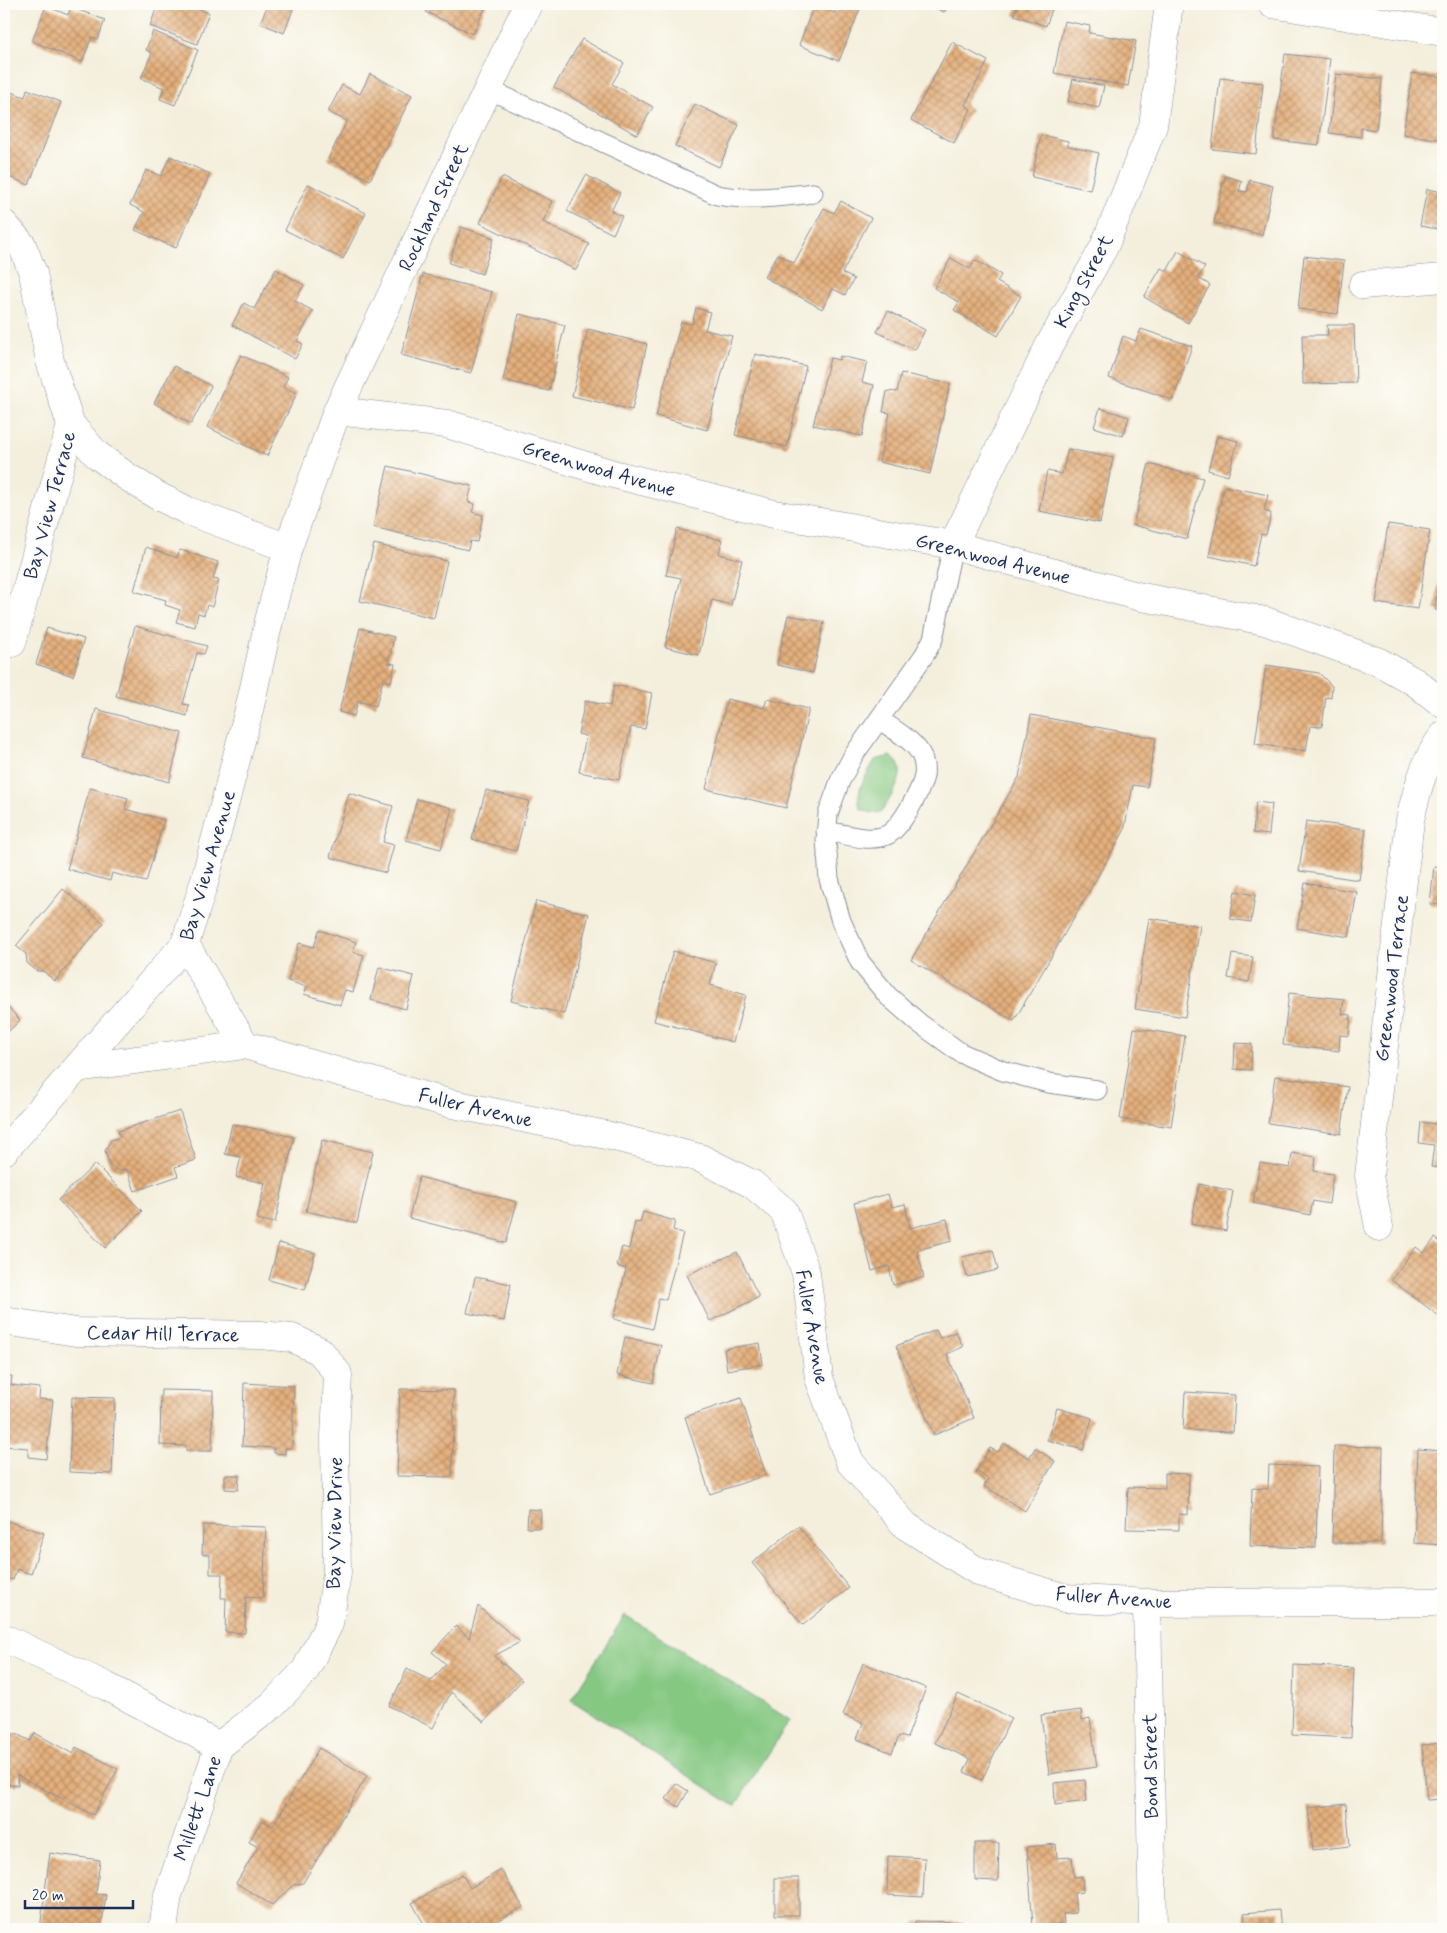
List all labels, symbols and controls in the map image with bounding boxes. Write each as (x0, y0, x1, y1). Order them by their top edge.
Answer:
street label: Rockland Street (393, 139, 476, 276)
street label: King Street (1048, 230, 1121, 334)
street label: Bay View Terrace (18, 428, 83, 582)
street label: Greenwood Avenue (519, 435, 678, 504)
street label: Greenwood Avenue (913, 527, 1073, 592)
street label: Bay View Avenue (174, 787, 243, 944)
street label: Greenwood Terrace (1369, 893, 1416, 1063)
street label: Fuller Avenue (416, 1082, 536, 1135)
street label: Fuller Avenue (788, 1267, 835, 1387)
street label: Cedar Hill Terrace (86, 1320, 240, 1349)
street label: Bay View Drive (321, 1457, 350, 1589)
street label: Fuller Avenue (1055, 1581, 1173, 1616)
street label: Bond Street (1137, 1713, 1166, 1819)
street label: Millett Lane (168, 1752, 229, 1865)
scale bar (25, 1878, 132, 1910)
text: 20 m (32, 1886, 64, 1906)

